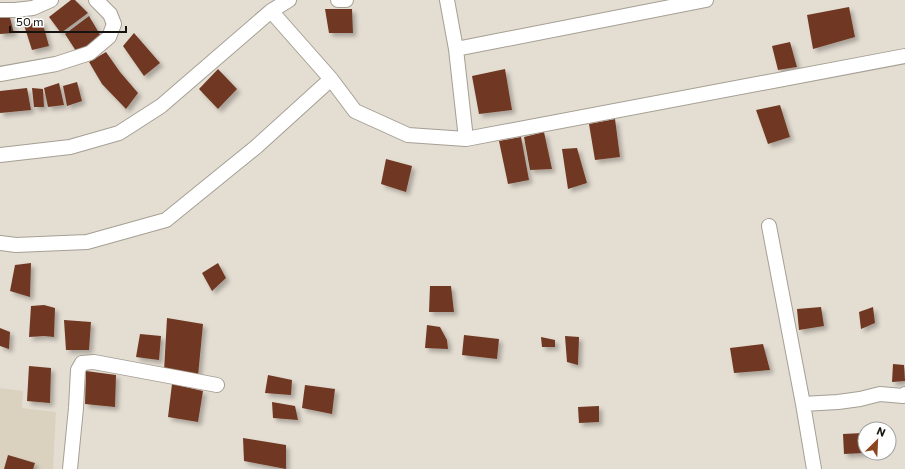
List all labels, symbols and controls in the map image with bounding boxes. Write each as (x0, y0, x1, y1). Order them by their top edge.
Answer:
scale bar (10, 8, 126, 34)
text: 50 m (16, 14, 44, 28)
north arrow (857, 421, 897, 461)
text: N (875, 424, 888, 439)

